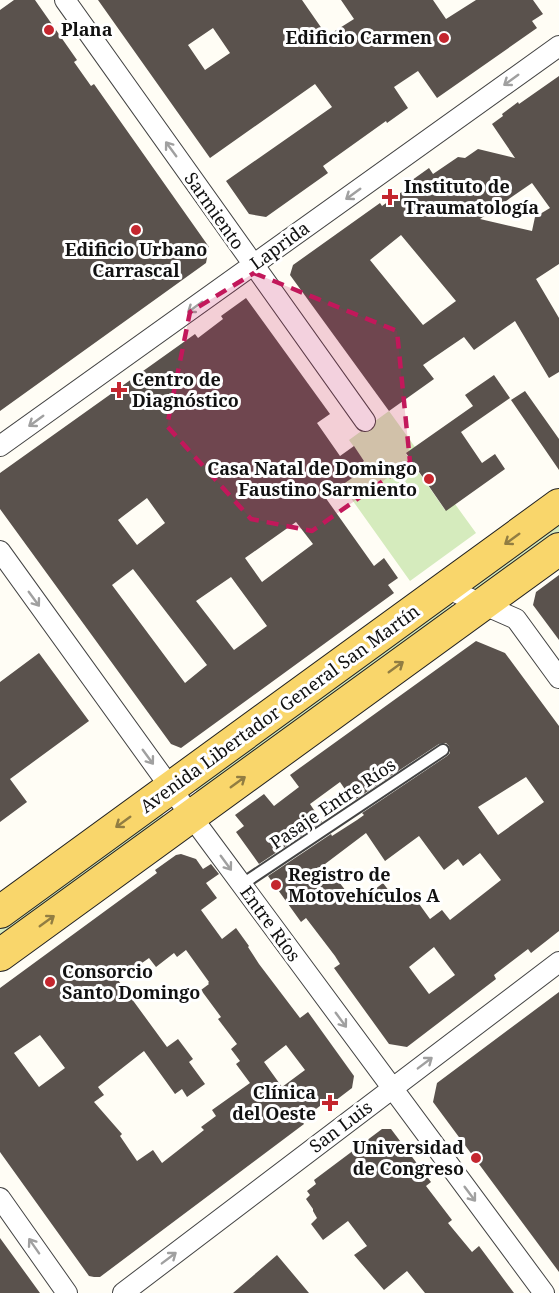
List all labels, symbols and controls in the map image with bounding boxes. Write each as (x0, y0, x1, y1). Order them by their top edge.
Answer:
place label: Plana (61, 17, 113, 41)
marker: Plana (42, 23, 56, 37)
place label: Edificio Carmen (285, 25, 432, 49)
marker: Edificio Carmen (437, 31, 451, 45)
one-way arrow (504, 74, 520, 86)
one-way arrow (164, 142, 177, 158)
street label: Sarmiento (179, 167, 250, 254)
place label: Instituto de Traumatología (404, 174, 539, 219)
one-way arrow (345, 187, 361, 200)
marker: Instituto de Traumatología (381, 188, 399, 206)
street label: Laprida (245, 216, 314, 275)
marker: Edificio Urbano Carrascal (129, 223, 143, 237)
place label: Edificio Urbano Carrascal (65, 237, 207, 282)
one-way arrow (187, 301, 203, 313)
place label: Centro de Diagnóstico (132, 367, 239, 412)
marker: Centro de Diagnóstico (110, 381, 128, 399)
one-way arrow (28, 414, 44, 427)
place label: Casa Natal de Domingo Faustino Sarmiento (207, 456, 417, 501)
marker: Casa Natal de Domingo Faustino Sarmiento (422, 472, 436, 486)
one-way arrow (504, 533, 520, 546)
one-way arrow (28, 590, 40, 606)
street label: Avenida Libertador General San Martín (135, 598, 424, 818)
one-way arrow (387, 661, 403, 673)
one-way arrow (142, 748, 154, 764)
street label: Pasaje Entre Ríos (265, 752, 400, 854)
one-way arrow (230, 776, 246, 788)
one-way arrow (116, 816, 132, 829)
one-way arrow (219, 855, 232, 871)
place label: Registro de Motovehículos A (288, 862, 440, 907)
marker: Registro de Motovehículos A (269, 878, 283, 892)
street label: Entre Ríos (235, 881, 306, 966)
one-way arrow (39, 915, 55, 927)
place label: Consorcio Santo Domingo (62, 959, 200, 1004)
marker: Consorcio Santo Domingo (43, 975, 57, 989)
one-way arrow (335, 1012, 348, 1028)
one-way arrow (416, 1057, 432, 1070)
place label: Clínica del Oeste (232, 1080, 316, 1125)
marker: Clínica del Oeste (321, 1094, 339, 1112)
street label: San Luis (304, 1095, 377, 1158)
place label: Universidad de Congreso (352, 1135, 464, 1180)
marker: Universidad de Congreso (469, 1151, 483, 1165)
one-way arrow (464, 1185, 477, 1201)
one-way arrow (28, 1238, 40, 1254)
one-way arrow (161, 1251, 177, 1264)

